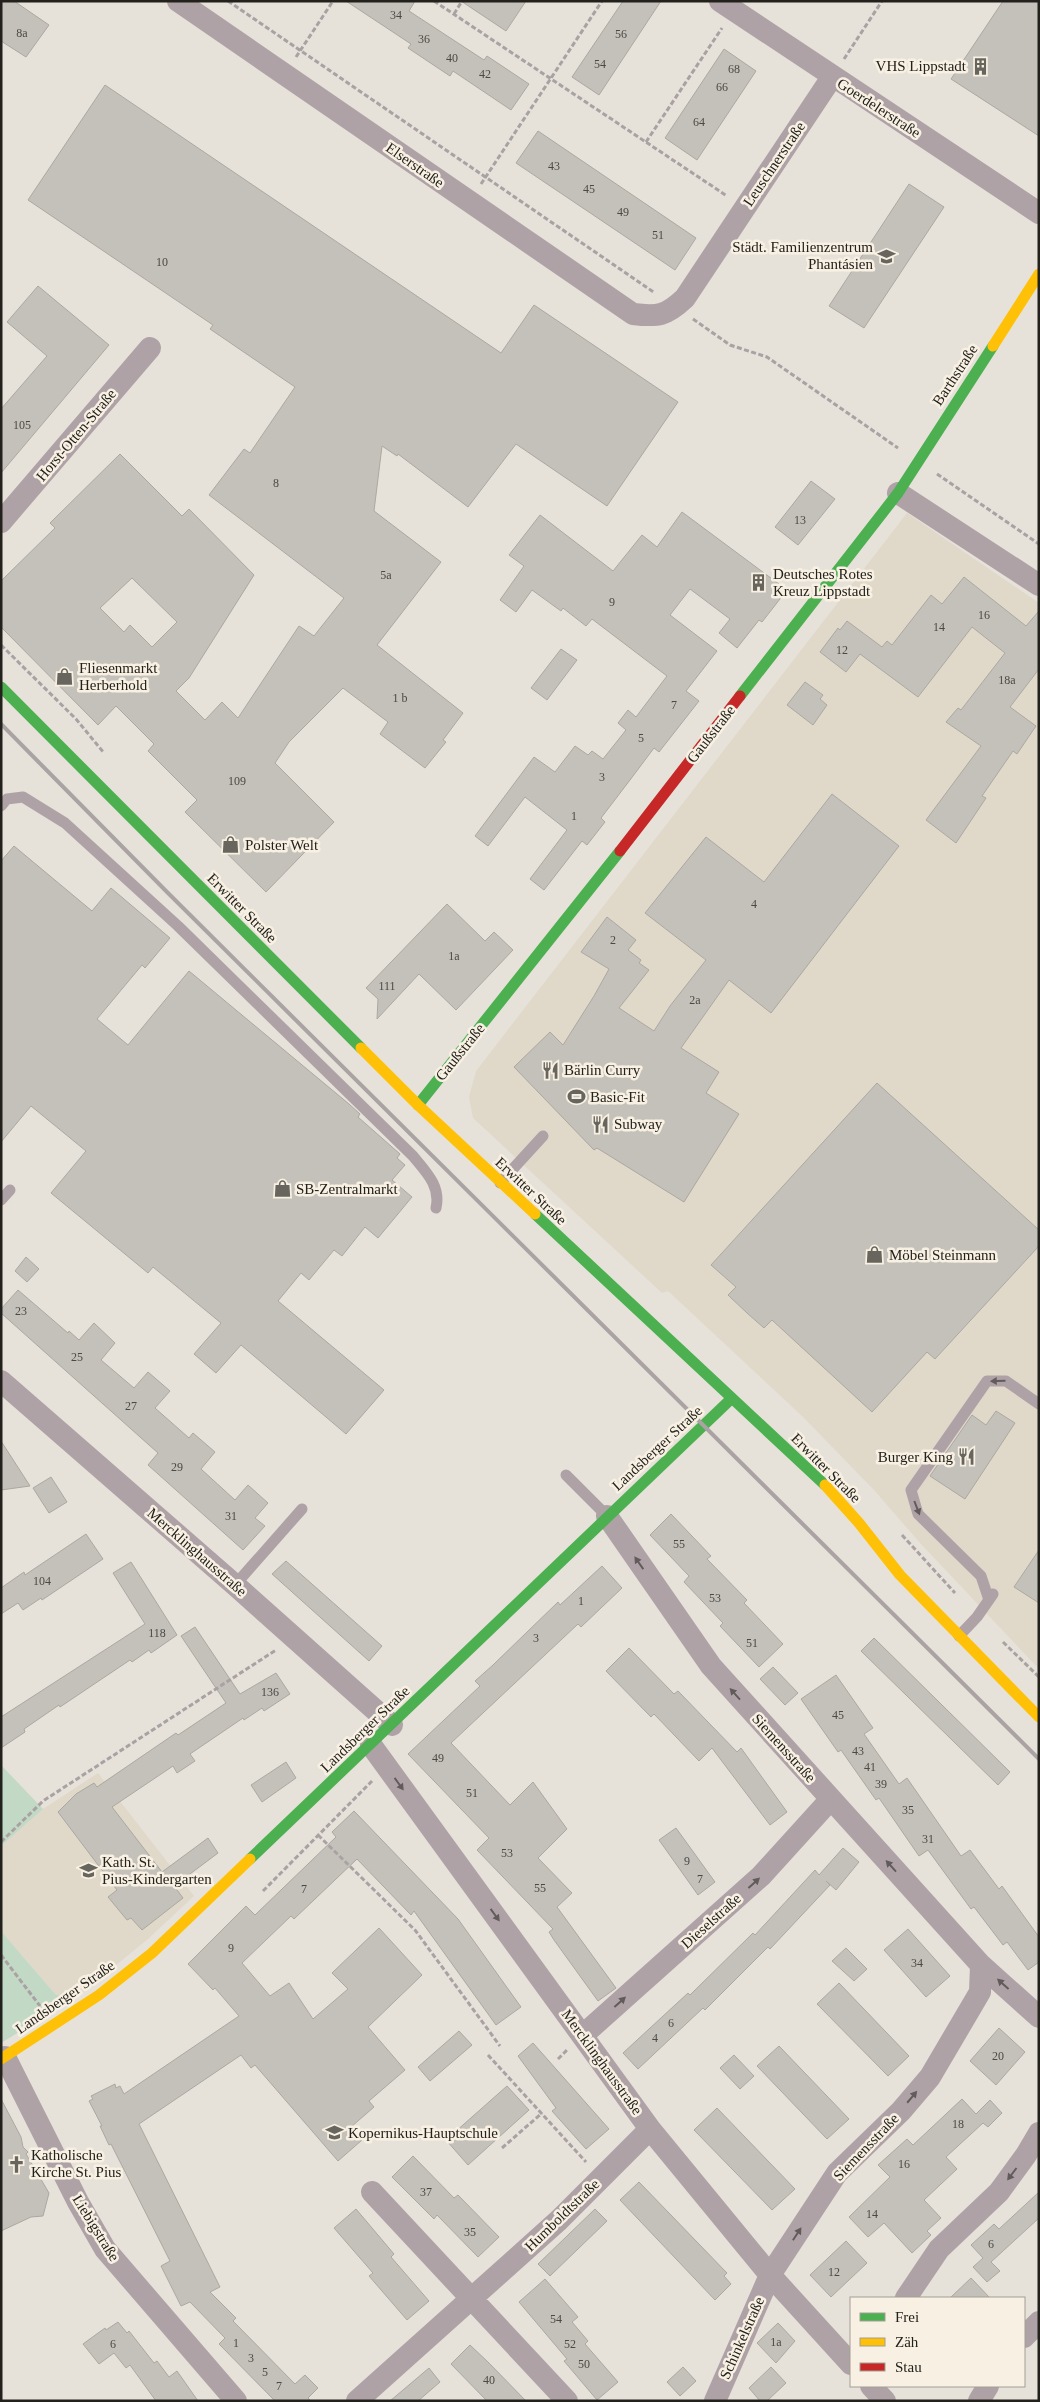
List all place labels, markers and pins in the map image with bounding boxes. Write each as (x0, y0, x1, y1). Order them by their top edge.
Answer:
building icon: VHS Lippstadt (970, 56, 990, 76)
place label: VHS Lippstadt (876, 58, 967, 74)
place label: Städt. Familienzentrum Phantásien (732, 239, 873, 272)
school or university icon: Städt. Familienzentrum Phantásien (877, 246, 897, 266)
place label: Deutsches Rotes Kreuz Lippstadt (773, 566, 873, 599)
building icon: Deutsches Rotes Kreuz Lippstadt (749, 573, 769, 593)
place label: Fliesenmarkt Herberhold (79, 660, 158, 693)
shop icon: Fliesenmarkt Herberhold (55, 667, 75, 687)
shop icon: Polster Welt (221, 835, 241, 855)
place label: Polster Welt (245, 837, 319, 853)
restaurant icon: Bärlin Curry (540, 1060, 560, 1080)
place label: Bärlin Curry (564, 1062, 641, 1078)
sports icon: Basic-Fit (566, 1087, 586, 1107)
place label: Basic-Fit (590, 1089, 646, 1105)
restaurant icon: Subway (590, 1114, 610, 1134)
place label: Subway (614, 1116, 663, 1132)
shop icon: SB-Zentralmarkt (272, 1179, 292, 1199)
place label: SB-Zentralmarkt (296, 1181, 398, 1197)
shop icon: Möbel Steinmann (865, 1245, 885, 1265)
place label: Möbel Steinmann (889, 1247, 997, 1263)
restaurant icon: Burger King (957, 1447, 977, 1467)
place label: Burger King (878, 1449, 953, 1465)
place label: Kath. St. Pius-Kindergarten (102, 1854, 212, 1887)
school or university icon: Kath. St. Pius-Kindergarten (78, 1861, 98, 1881)
school or university icon: Kopernikus-Hauptschule (324, 2123, 344, 2143)
place label: Kopernikus-Hauptschule (348, 2125, 498, 2141)
place label: Katholische Kirche St. Pius (31, 2147, 122, 2180)
church icon: Katholische Kirche St. Pius (7, 2154, 27, 2174)

